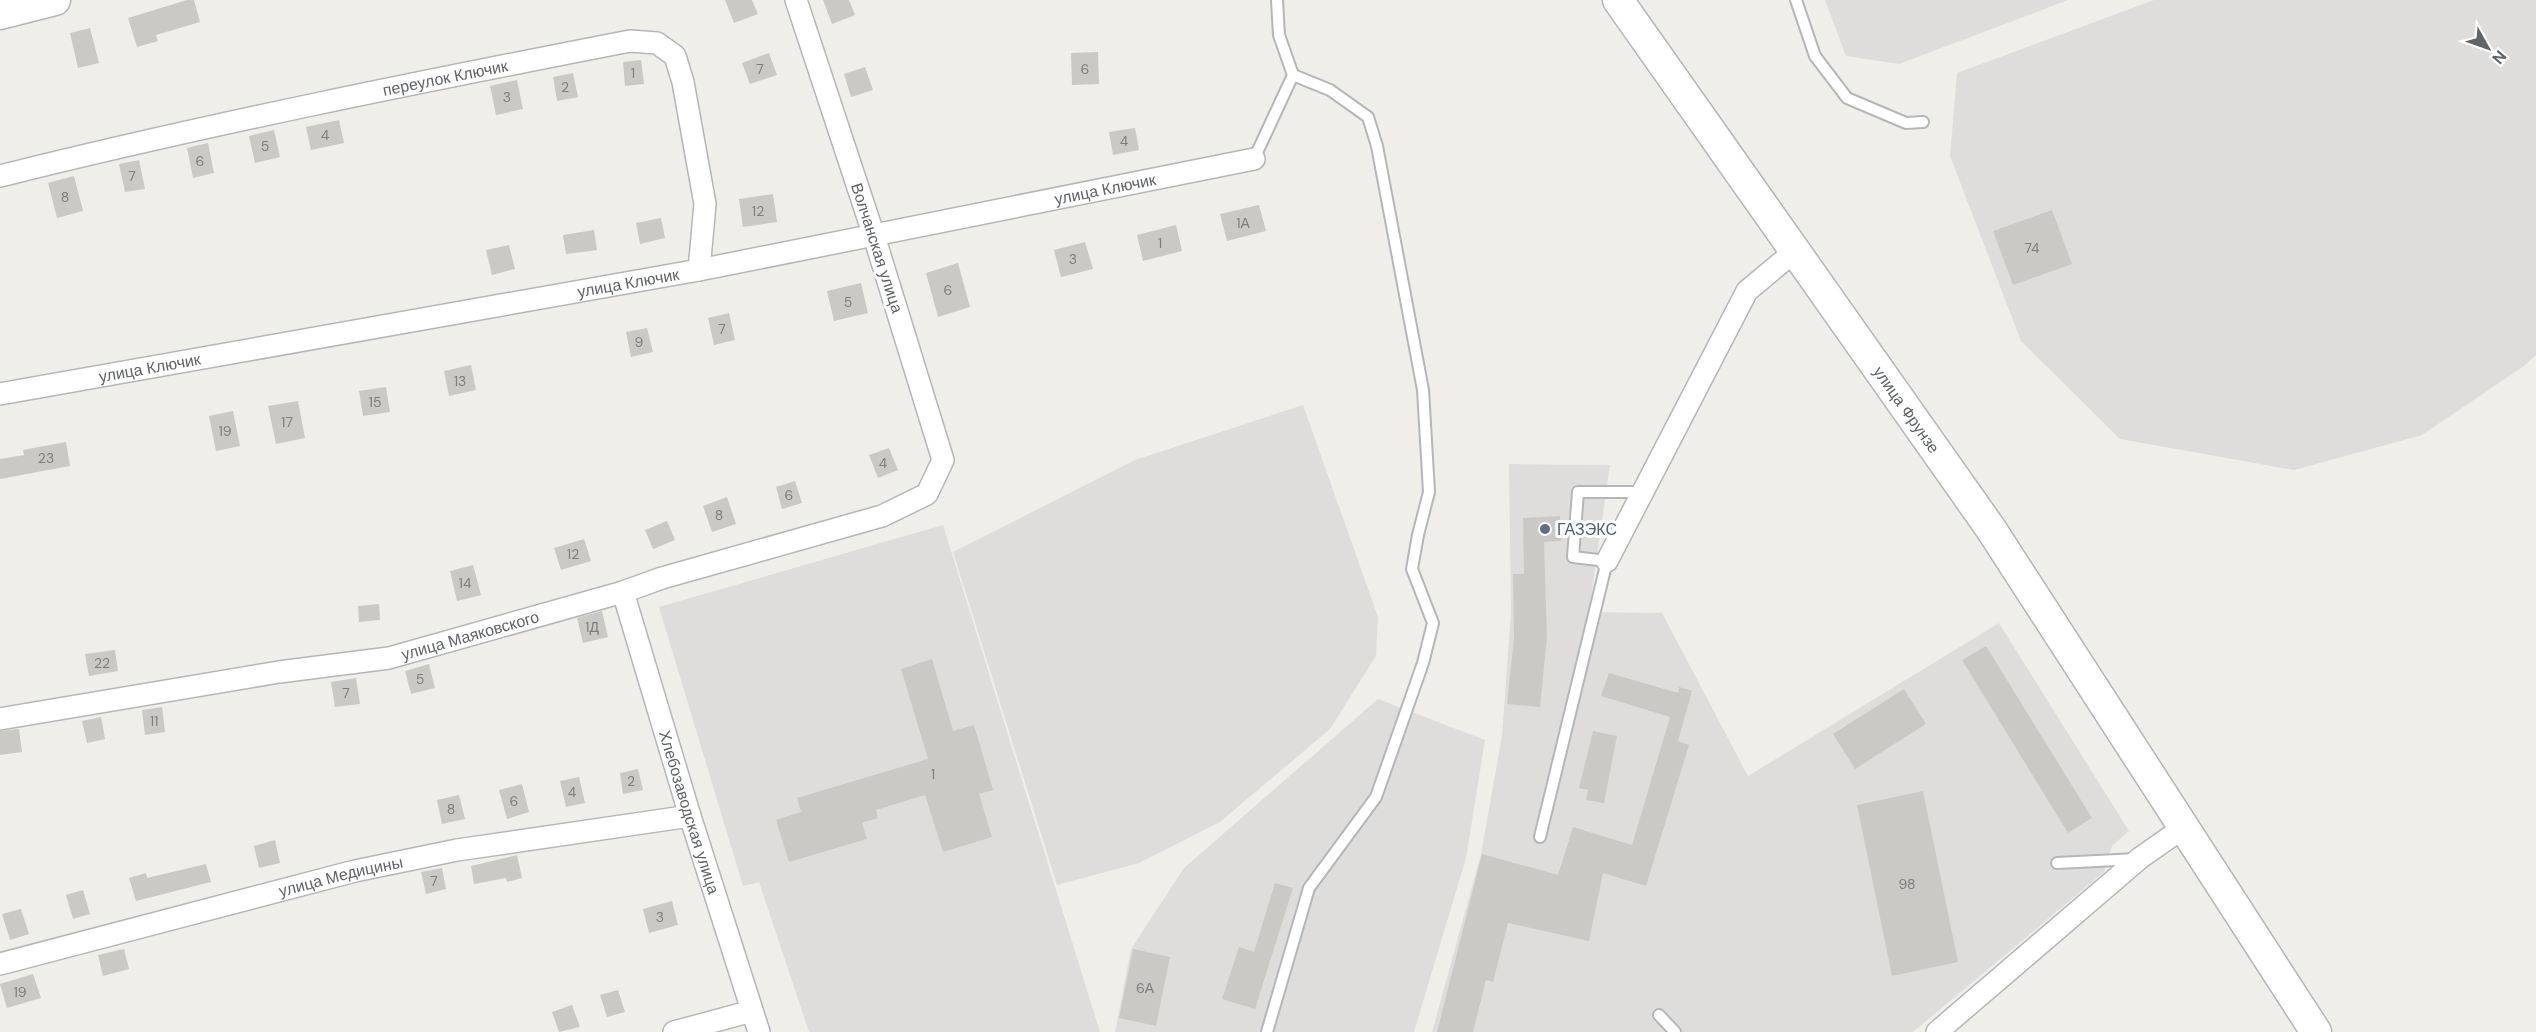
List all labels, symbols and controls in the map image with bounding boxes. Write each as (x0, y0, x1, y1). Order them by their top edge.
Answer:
north arrow (2458, 18, 2518, 78)
text: N (2487, 46, 2511, 69)
street label: переулок Ключик (381, 55, 511, 100)
house number: 7 (756, 60, 764, 78)
house number: 6 (1081, 60, 1089, 78)
house number: 1 (631, 64, 635, 82)
house number: 2 (561, 78, 569, 96)
house number: 3 (503, 88, 511, 106)
house number: 4 (321, 126, 330, 144)
house number: 4 (1120, 132, 1129, 150)
house number: 5 (261, 137, 269, 155)
house number: 6 (196, 152, 204, 170)
house number: 7 (128, 167, 136, 185)
street label: улица Ключик (1053, 168, 1159, 209)
street label: Волчанская улица (846, 180, 908, 316)
house number: 8 (61, 188, 69, 206)
house number: 12 (752, 202, 764, 220)
house number: 1А (1236, 214, 1251, 232)
house number: 1 (1158, 234, 1162, 252)
house number: 74 (2024, 239, 2040, 257)
house number: 3 (1069, 250, 1077, 268)
street label: улица Ключик (576, 263, 682, 302)
house number: 6 (944, 281, 952, 299)
house number: 5 (844, 293, 852, 311)
house number: 7 (718, 320, 726, 338)
house number: 9 (635, 333, 644, 351)
street label: улица Ключик (97, 348, 203, 387)
street label: улица Фрунзе (1869, 362, 1945, 457)
house number: 13 (454, 372, 466, 390)
house number: 15 (369, 393, 381, 411)
house number: 17 (281, 413, 293, 431)
house number: 19 (218, 422, 232, 440)
house number: 23 (38, 449, 54, 467)
house number: 4 (879, 454, 888, 472)
house number: 6 (785, 486, 793, 504)
house number: 8 (715, 506, 723, 524)
place label: ГАЗЭКС (1557, 519, 1617, 540)
marker: ГАЗЭКС (1538, 522, 1552, 536)
house number: 12 (567, 545, 579, 563)
house number: 14 (459, 574, 472, 592)
street label: улица Маяковского (399, 606, 541, 665)
house number: 1Д (585, 618, 599, 636)
house number: 22 (94, 654, 110, 672)
house number: 5 (416, 670, 424, 688)
house number: 7 (342, 684, 350, 702)
house number: 11 (150, 712, 158, 730)
street label: Хлебозаводская улица (654, 728, 725, 897)
house number: 1 (931, 765, 935, 783)
house number: 2 (627, 772, 635, 790)
house number: 4 (568, 783, 577, 801)
house number: 6 (510, 792, 518, 810)
house number: 8 (447, 800, 455, 818)
street label: улица Медицины (276, 851, 405, 901)
house number: 7 (430, 872, 438, 890)
house number: 98 (1898, 875, 1916, 893)
house number: 3 (656, 908, 664, 926)
house number: 6А (1136, 979, 1155, 997)
house number: 19 (13, 983, 27, 1001)

